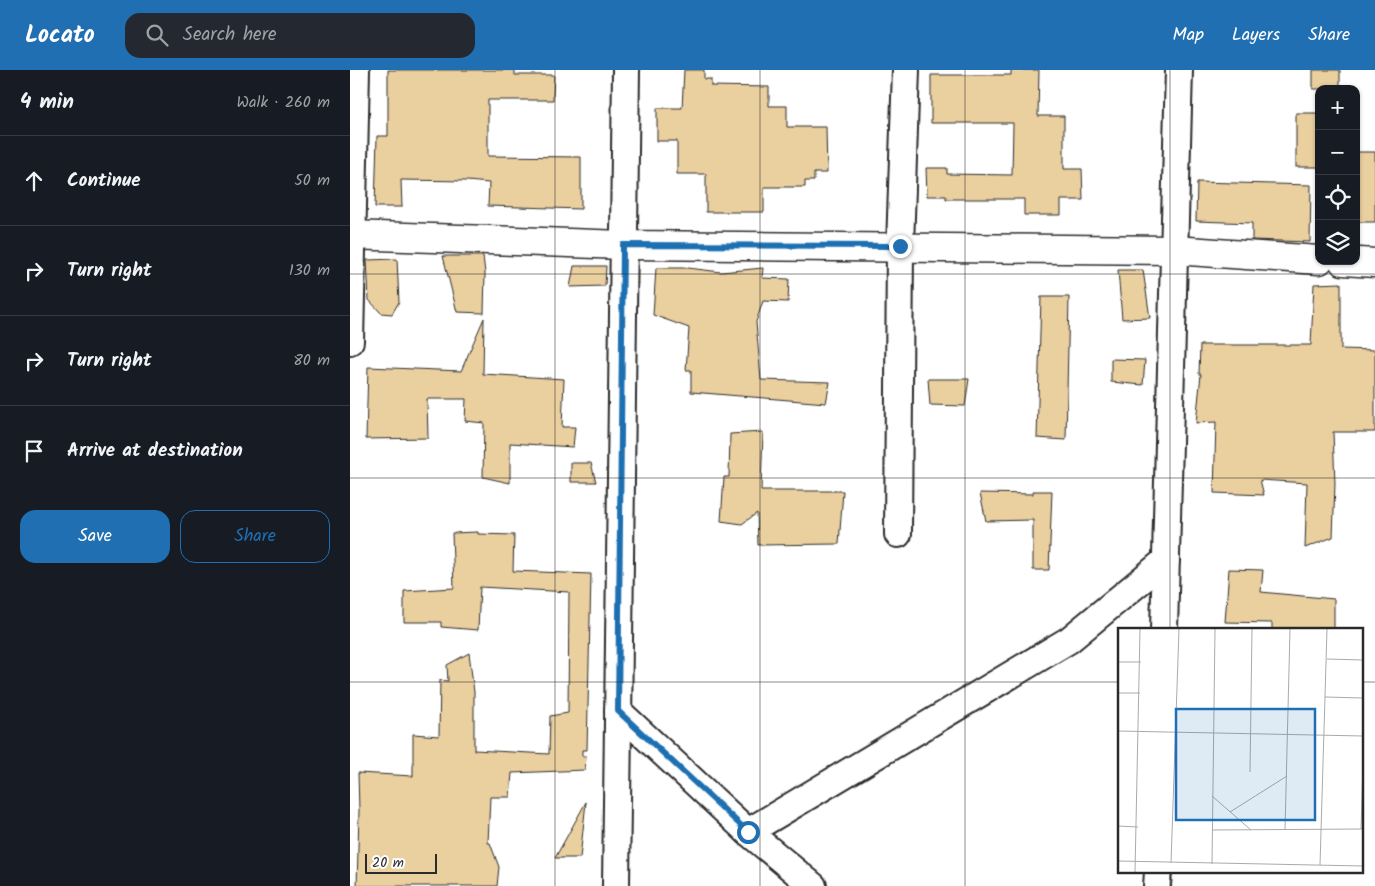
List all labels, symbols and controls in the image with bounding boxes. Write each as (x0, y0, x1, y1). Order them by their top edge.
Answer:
search box (125, 13, 475, 58)
text: Locato (25, 16, 95, 55)
text: Search here (183, 20, 276, 50)
icon: search (143, 21, 171, 49)
text: Map (1173, 21, 1204, 50)
text: Layers (1232, 21, 1280, 50)
text: Share (1308, 21, 1350, 50)
map controls (1315, 85, 1360, 265)
button: + (1315, 85, 1360, 130)
text: 4 min (20, 86, 74, 119)
text: Walk · 260 m (237, 90, 330, 115)
button: − (1315, 130, 1360, 175)
text: Continue (67, 166, 140, 196)
icon: ahead (20, 167, 48, 195)
text: 50 m (294, 168, 330, 193)
button: locate (1315, 175, 1360, 220)
button: layers (1315, 220, 1360, 265)
route end (889, 235, 912, 258)
text: Turn right (67, 256, 152, 286)
icon: right (20, 257, 48, 285)
text: 130 m (289, 258, 330, 283)
text: Turn right (67, 346, 152, 376)
icon: right (20, 347, 48, 375)
text: 80 m (293, 348, 330, 373)
text: Arrive at destination (67, 436, 243, 466)
icon: arrive (20, 437, 48, 465)
button: Save (20, 510, 170, 563)
button: Share (180, 510, 330, 563)
inset map (1118, 628, 1362, 874)
route start (737, 821, 760, 844)
scale bar (365, 851, 438, 874)
text: 20 m (372, 852, 404, 874)

